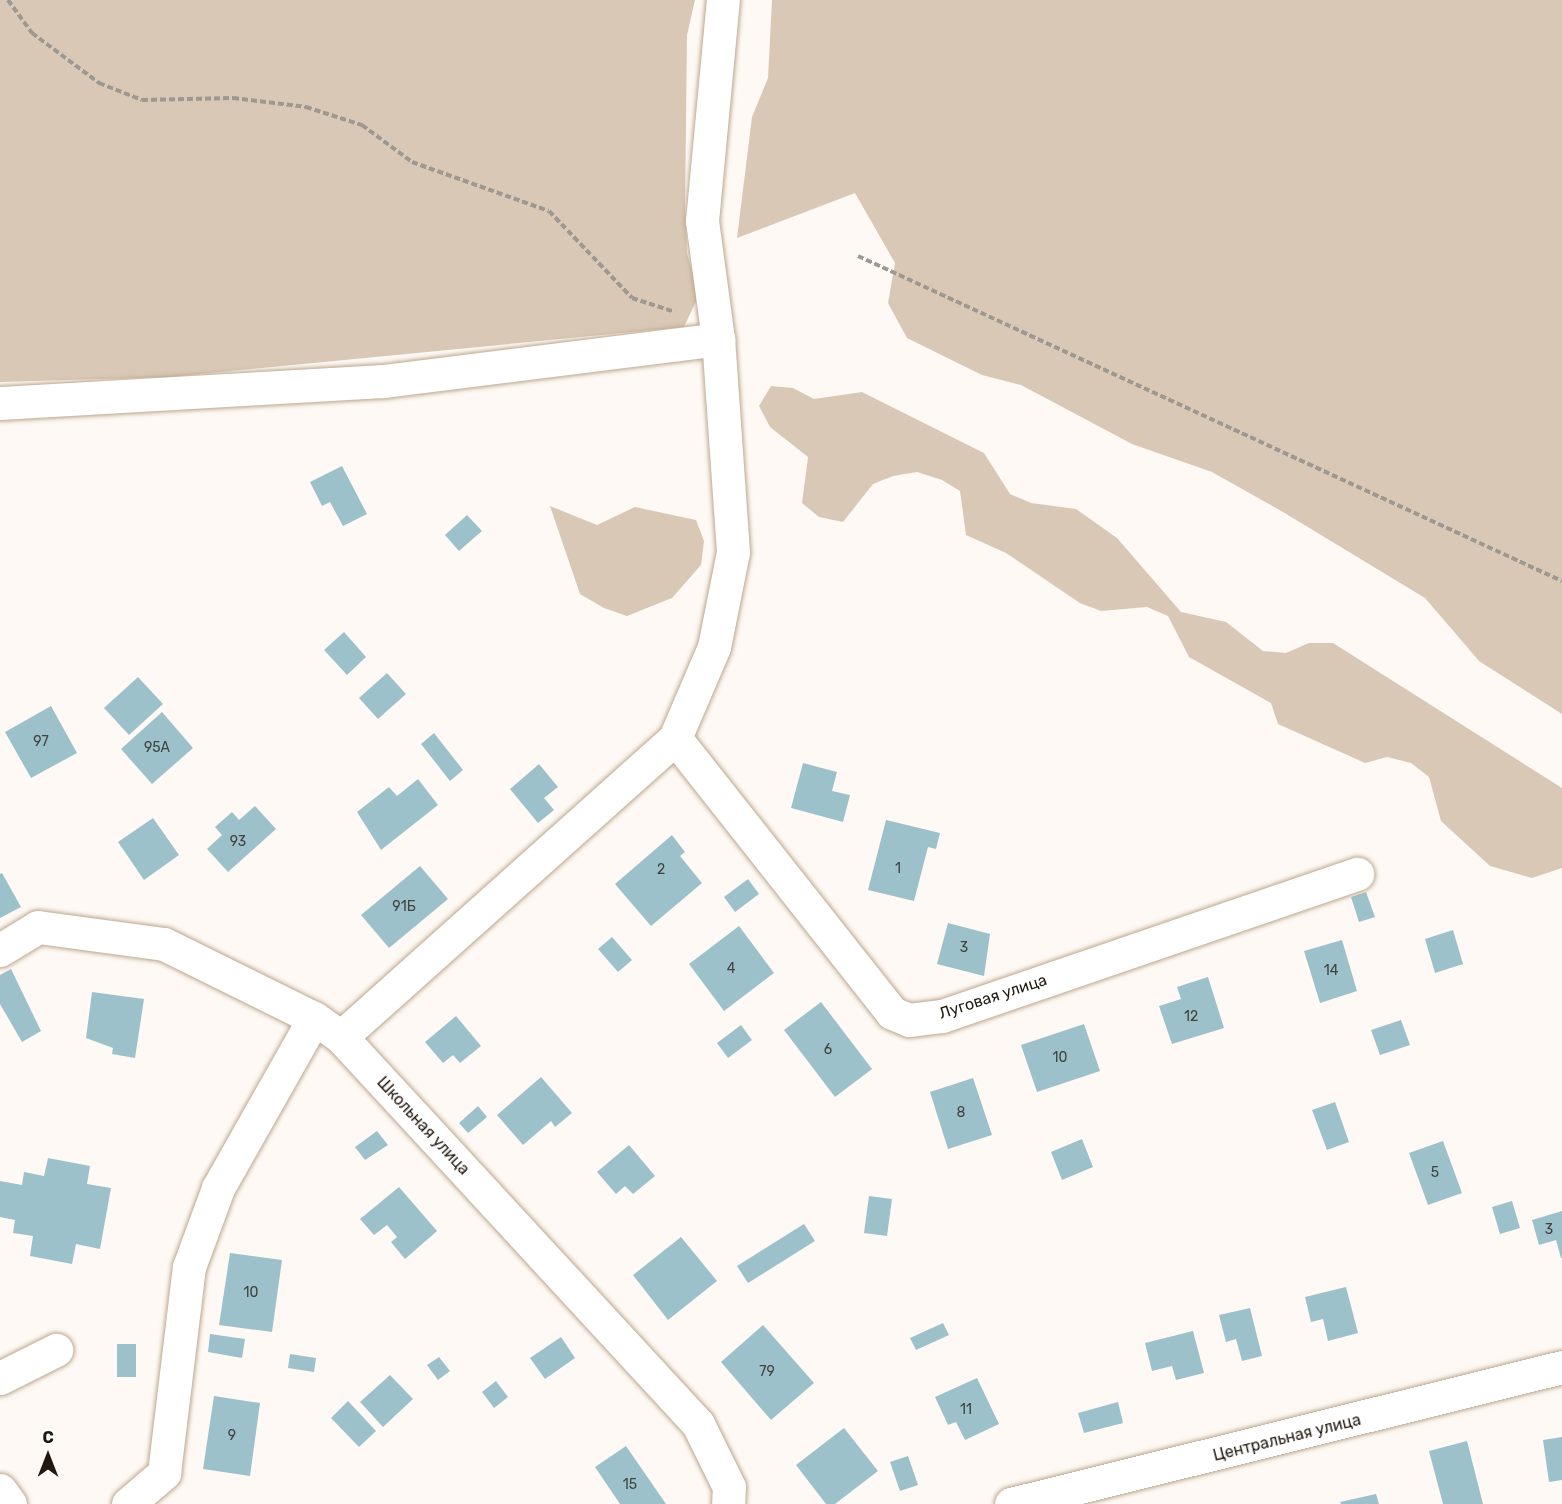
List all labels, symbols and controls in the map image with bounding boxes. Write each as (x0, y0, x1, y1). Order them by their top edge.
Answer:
house number: 97 (33, 734, 49, 750)
house number: 95А (144, 740, 170, 756)
house number: 93 (230, 834, 246, 850)
house number: 1 (895, 861, 901, 877)
house number: 2 (657, 862, 665, 878)
house number: 91Б (392, 899, 416, 915)
house number: 3 (960, 940, 968, 956)
house number: 4 (727, 961, 735, 977)
house number: 14 (1324, 963, 1338, 979)
street label: Луговая улица (937, 971, 1049, 1023)
house number: 12 (1184, 1009, 1198, 1025)
house number: 6 (824, 1042, 832, 1058)
house number: 10 (1053, 1050, 1067, 1066)
street label: Школьная улица (373, 1073, 473, 1179)
house number: 8 (957, 1105, 965, 1121)
house number: 5 (1431, 1165, 1439, 1181)
house number: 3 (1545, 1222, 1553, 1238)
house number: 10 (244, 1285, 258, 1301)
house number: 79 (759, 1364, 775, 1380)
house number: 11 (960, 1402, 972, 1418)
street label: Центральная улица (1211, 1410, 1363, 1466)
north arrow (18, 1426, 78, 1486)
text: С (42, 1428, 54, 1447)
house number: 9 (228, 1428, 236, 1444)
house number: 15 (623, 1477, 637, 1493)

